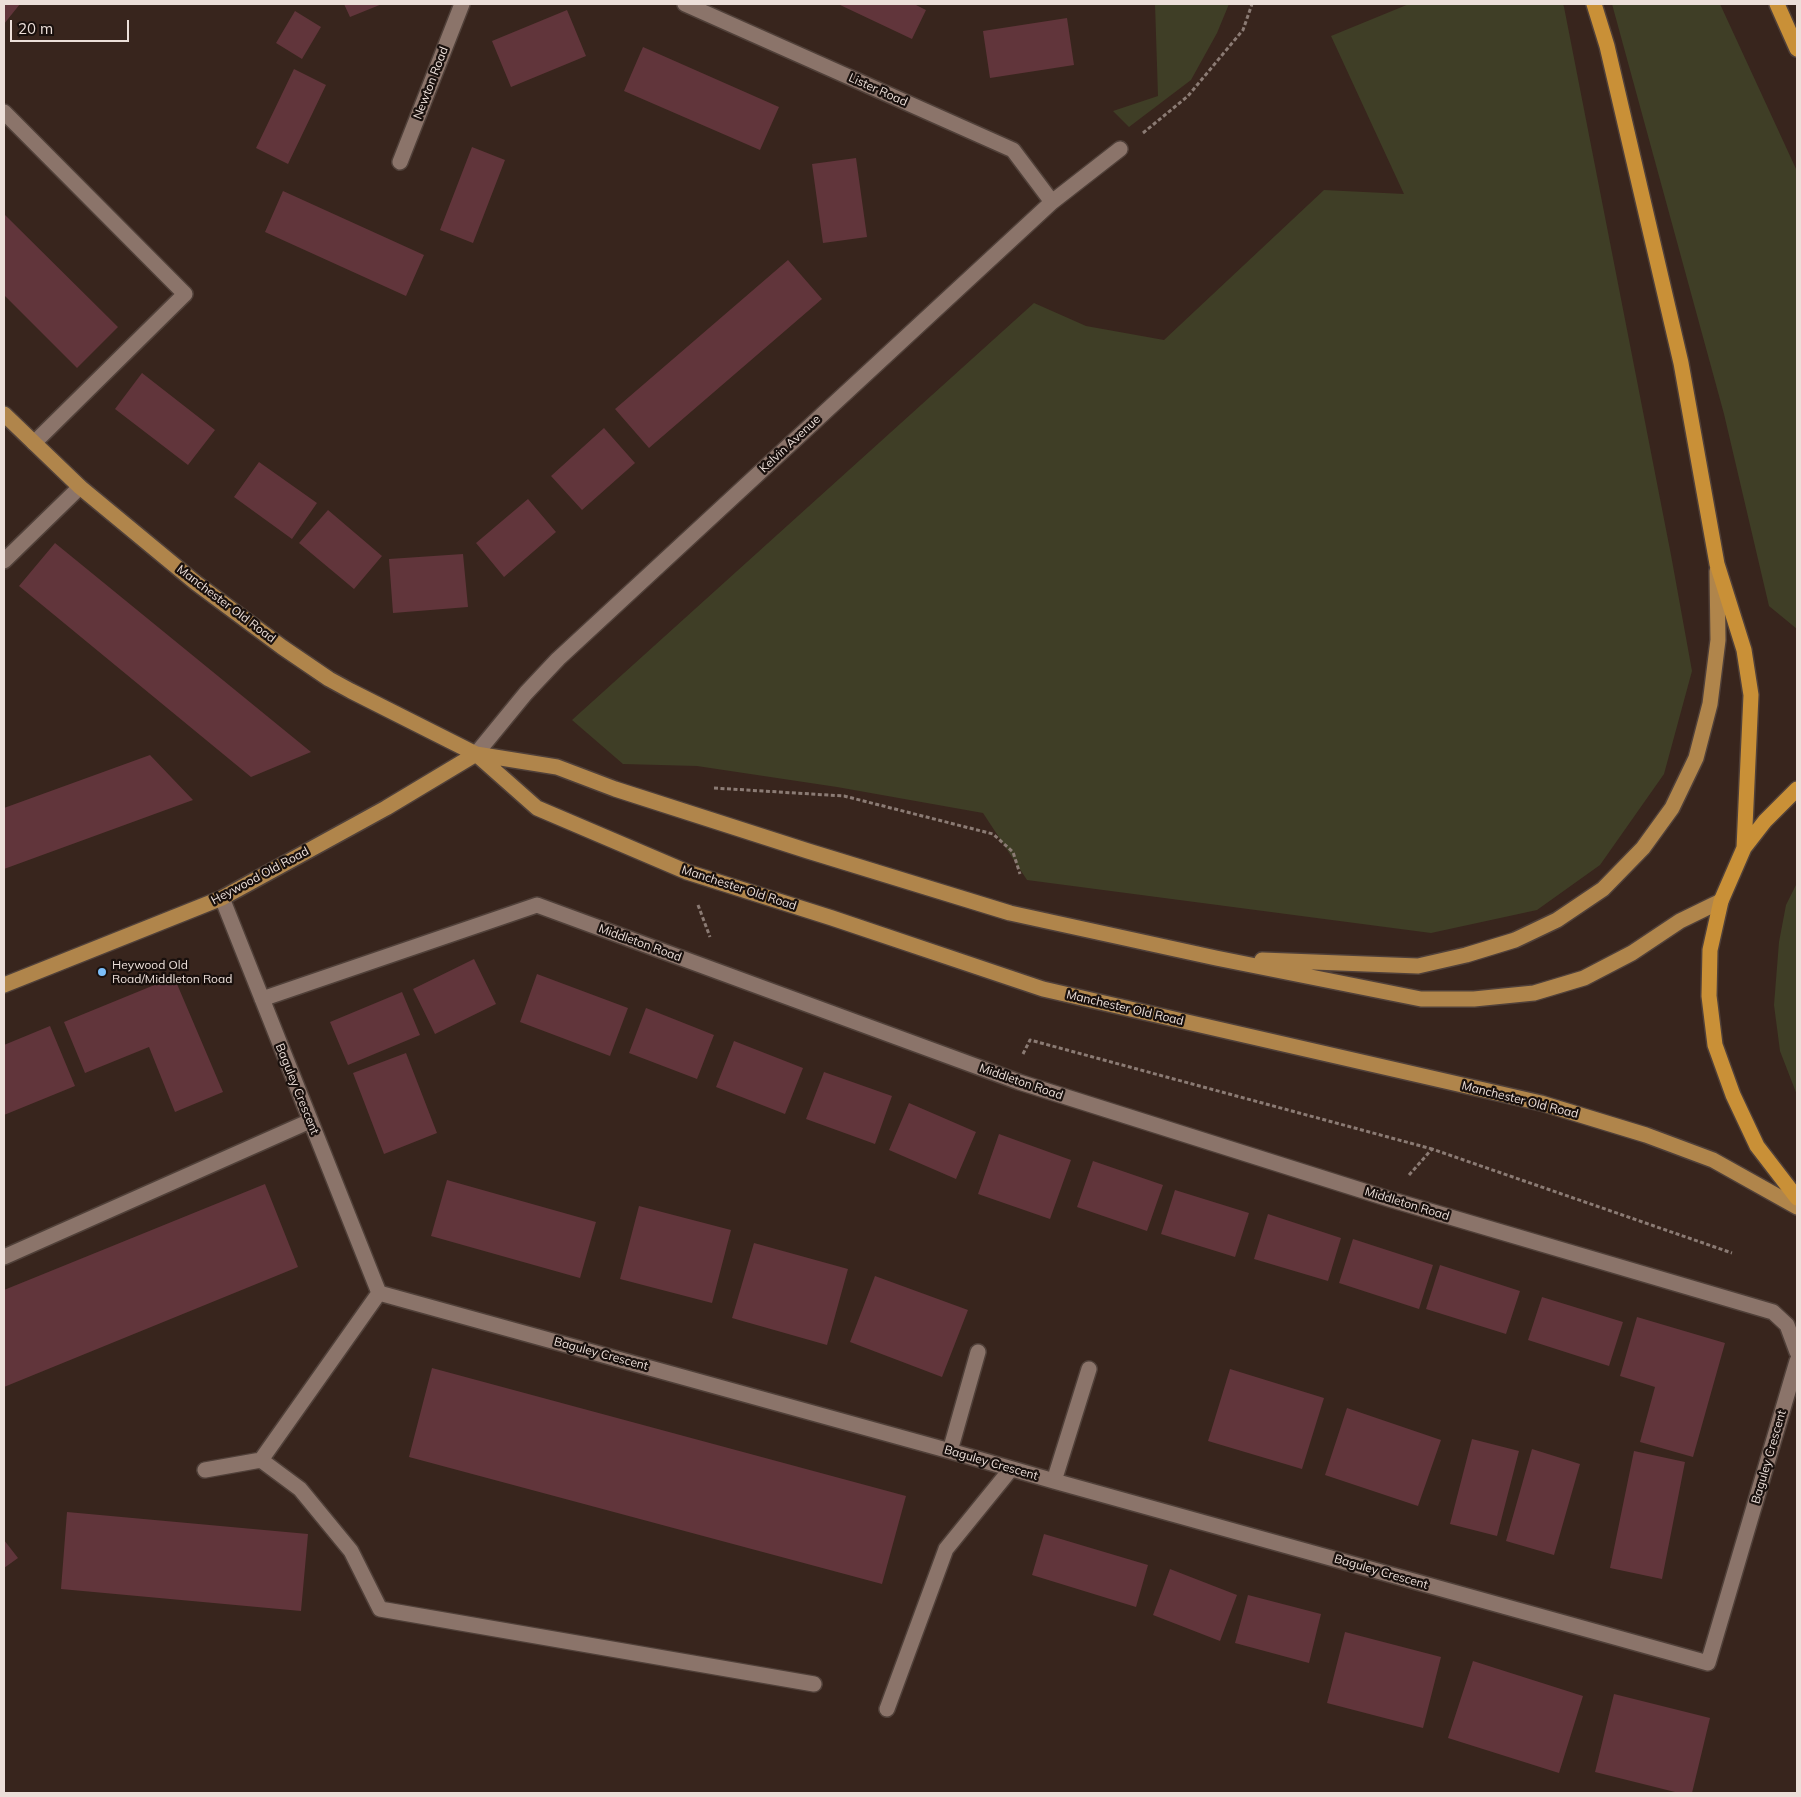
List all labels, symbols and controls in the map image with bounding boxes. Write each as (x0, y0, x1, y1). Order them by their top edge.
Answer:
scale bar (12, 10, 131, 42)
text: 20 m (18, 19, 53, 38)
street label: Newton Road (411, 45, 451, 121)
street label: Lister Road (846, 71, 910, 109)
street label: Kelvin Avenue (757, 412, 823, 476)
street label: Manchester Old Road (174, 562, 278, 646)
street label: Heywood Old Road (209, 844, 311, 908)
street label: Manchester Old Road (680, 863, 798, 913)
street label: Middleton Road (596, 921, 684, 965)
place label: Heywood Old Road/Middleton Road (112, 958, 232, 986)
marker: Heywood Old Road/Middleton Road (96, 966, 108, 978)
street label: Manchester Old Road (1065, 987, 1185, 1029)
street label: Baguley Crescent (272, 1041, 322, 1137)
street label: Middleton Road (977, 1061, 1065, 1103)
street label: Manchester Old Road (1460, 1079, 1580, 1121)
street label: Middleton Road (1363, 1184, 1451, 1224)
street label: Baguley Crescent (552, 1335, 650, 1373)
street label: Baguley Crescent (1749, 1408, 1789, 1506)
street label: Baguley Crescent (942, 1443, 1040, 1483)
street label: Baguley Crescent (1332, 1552, 1430, 1592)

